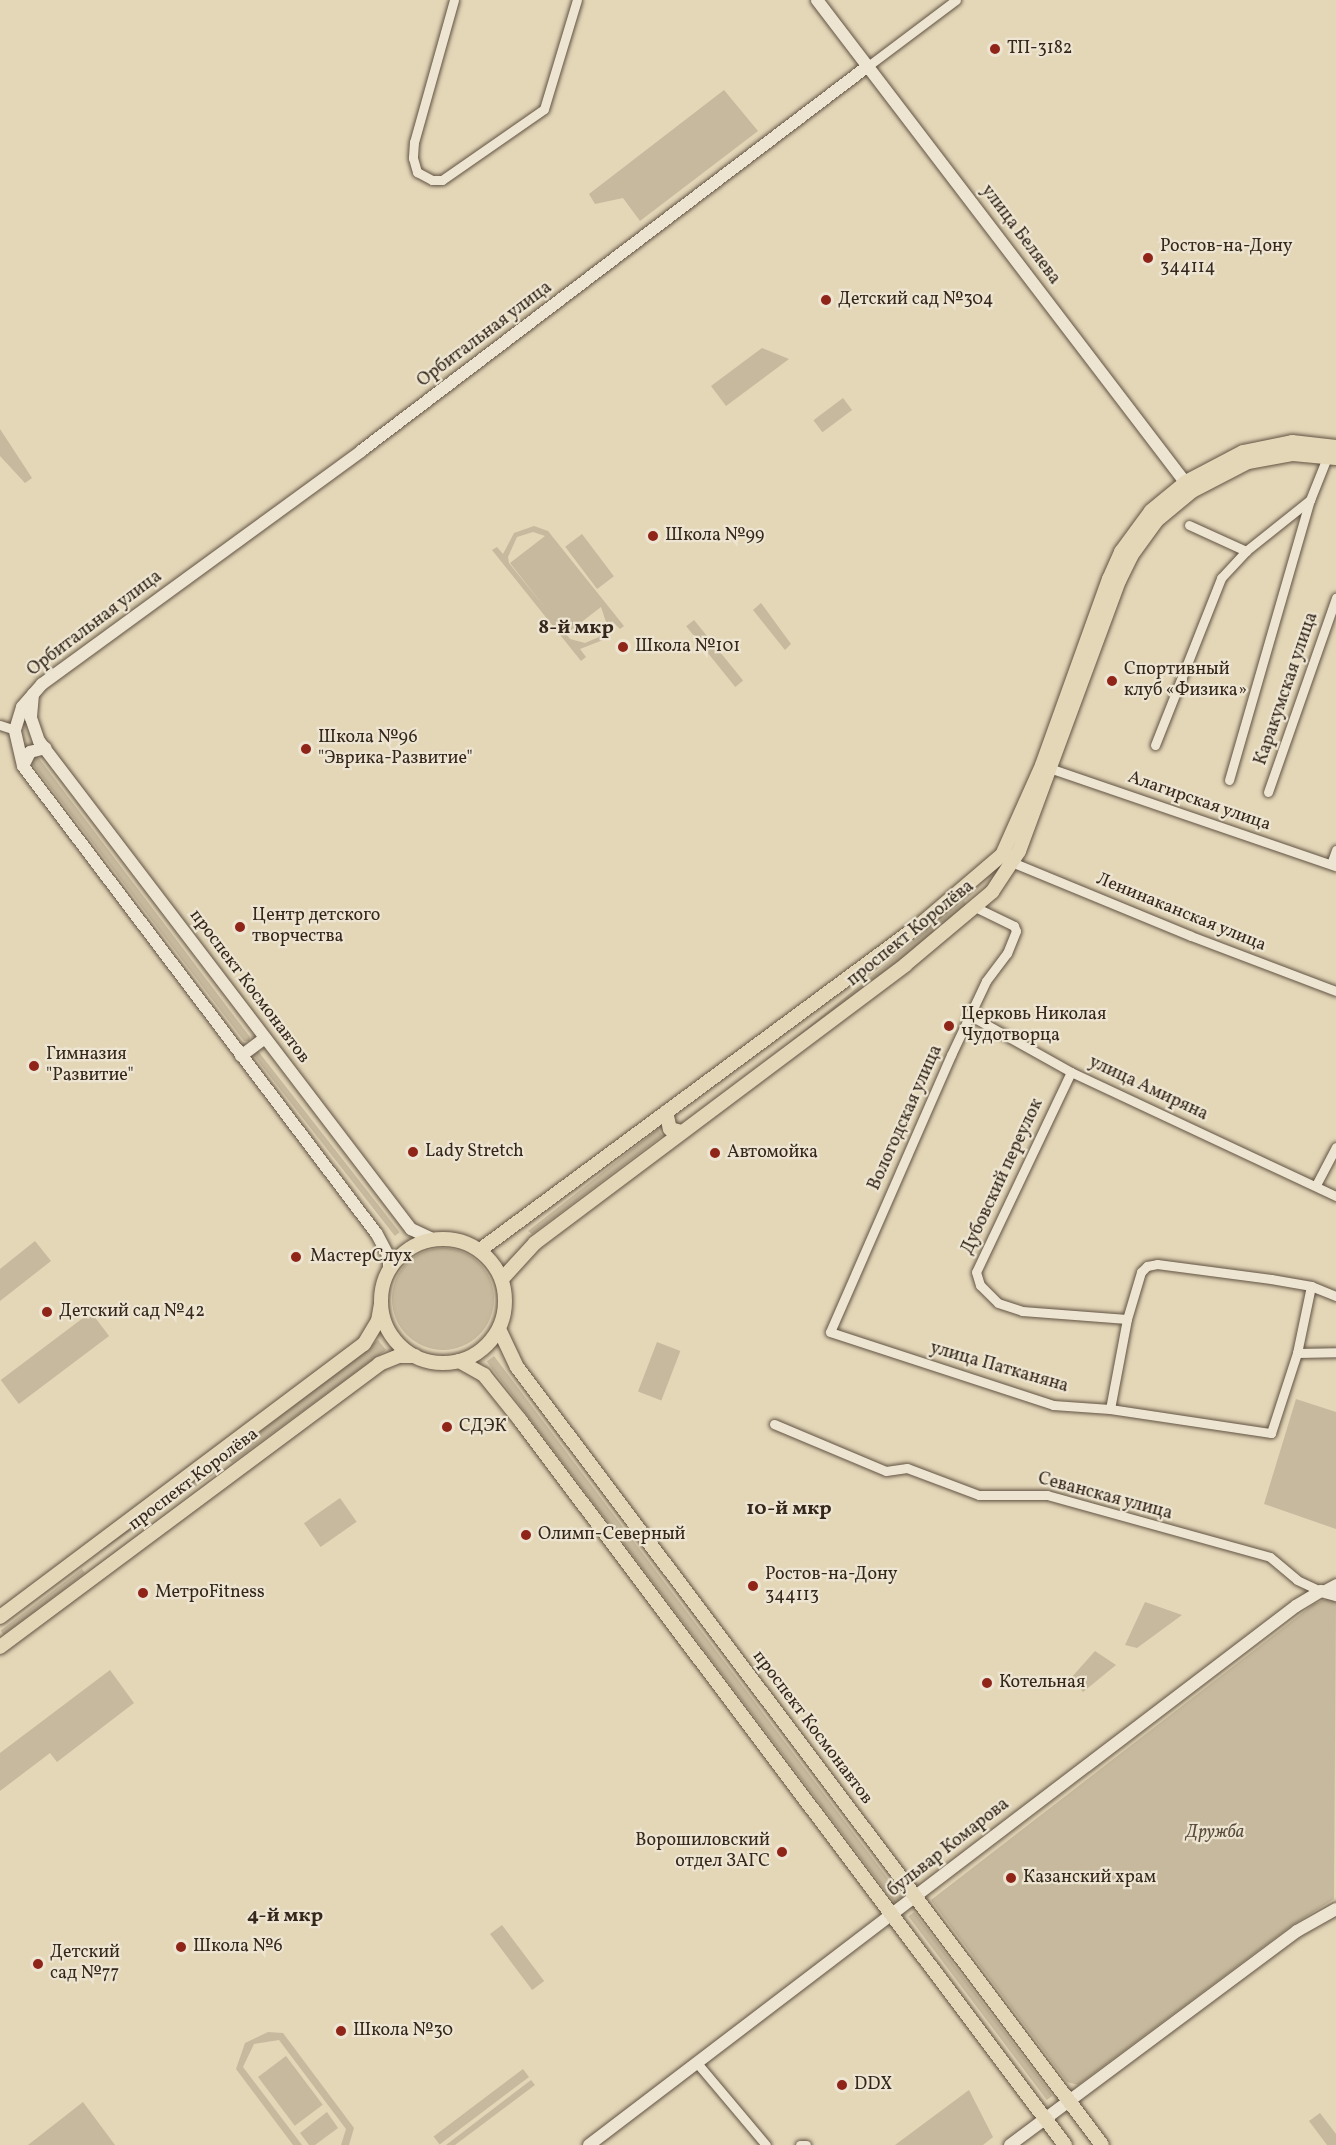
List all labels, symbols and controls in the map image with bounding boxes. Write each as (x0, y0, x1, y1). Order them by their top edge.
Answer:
place label: ТП-3182 (1007, 38, 1072, 60)
marker: ТП-3182 (988, 42, 1002, 56)
street label: улица Беляева (976, 181, 1064, 289)
place label: Ростов-на-Дону 344114 (1160, 237, 1293, 280)
marker: Ростов-на-Дону 344114 (1141, 251, 1155, 265)
street label: Орбитальная улица (413, 277, 557, 393)
place label: Детский сад №304 (838, 289, 993, 311)
marker: Детский сад №304 (819, 293, 833, 307)
place label: Школа №99 (665, 525, 764, 547)
marker: Школа №99 (646, 529, 660, 543)
street label: Орбитальная улица (23, 566, 167, 682)
street label: Каракумская улица (1251, 609, 1323, 769)
district label: 8-й мкр (538, 616, 614, 640)
place label: Школа №101 (635, 636, 740, 658)
marker: Школа №101 (616, 640, 630, 654)
place label: Спортивный клуб «Физика» (1124, 660, 1247, 702)
marker: Спортивный клуб «Физика» (1105, 674, 1119, 688)
place label: Школа №96 "Эврика-Развитие" (318, 728, 473, 771)
marker: Школа №96 "Эврика-Развитие" (299, 742, 313, 756)
street label: Алагирская улица (1124, 767, 1274, 837)
street label: Ленинаканская улица (1093, 869, 1269, 957)
street label: проспект Королёва (843, 876, 979, 992)
street label: проспект Космонавтов (184, 906, 314, 1068)
place label: Центр детского творчества (252, 906, 380, 948)
marker: Центр детского творчества (233, 920, 247, 934)
place label: Церковь Николая Чудотворца (961, 1005, 1106, 1048)
marker: Церковь Николая Чудотворца (942, 1019, 956, 1033)
street label: Вологодская улица (864, 1042, 948, 1194)
place label: Гимназия "Развитие" (46, 1045, 134, 1088)
street label: улица Амиряна (1085, 1052, 1211, 1126)
marker: Гимназия "Развитие" (27, 1059, 41, 1073)
street label: Дубовский переулок (957, 1096, 1049, 1258)
place label: Lady Stretch (425, 1141, 524, 1163)
place label: Автомойка (727, 1142, 818, 1164)
marker: Lady Stretch (406, 1145, 420, 1159)
marker: Автомойка (708, 1146, 722, 1160)
place label: МастерСлух (310, 1246, 412, 1268)
marker: МастерСлух (287, 1248, 305, 1266)
place label: Детский сад №42 (59, 1301, 205, 1323)
marker: Детский сад №42 (40, 1305, 54, 1319)
street label: улица Патканяна (927, 1338, 1071, 1398)
place label: СДЭК (459, 1416, 507, 1438)
marker: СДЭК (440, 1420, 454, 1434)
street label: проспект Королёва (125, 1424, 263, 1536)
street label: Севанская улица (1035, 1469, 1175, 1525)
district label: 10-й мкр (746, 1497, 832, 1521)
place label: Олимп-Северный (538, 1524, 686, 1546)
marker: Олимп-Северный (519, 1528, 533, 1542)
place label: Ростов-на-Дону 344113 (765, 1565, 898, 1608)
marker: Ростов-на-Дону 344113 (746, 1579, 760, 1593)
place label: МетроFitness (155, 1582, 265, 1604)
marker: МетроFitness (136, 1586, 150, 1600)
street label: проспект Космонавтов (747, 1647, 877, 1809)
place label: Котельная (999, 1672, 1085, 1694)
marker: Котельная (980, 1676, 994, 1690)
street label: бульвар Комарова (884, 1794, 1014, 1902)
park label: Дружба (1186, 1822, 1244, 1844)
place label: Ворошиловский отдел ЗАГС (635, 1831, 770, 1874)
marker: Ворошиловский отдел ЗАГС (775, 1845, 789, 1859)
place label: Казанский храм (1023, 1867, 1156, 1889)
marker: Казанский храм (1004, 1871, 1018, 1885)
district label: 4-й мкр (247, 1904, 323, 1928)
place label: Школа №6 (193, 1936, 283, 1958)
marker: Школа №6 (174, 1940, 188, 1954)
place label: Детский сад №77 (50, 1943, 120, 1986)
marker: Детский сад №77 (31, 1957, 45, 1971)
place label: Школа №30 (353, 2020, 453, 2042)
marker: Школа №30 (334, 2024, 348, 2038)
place label: DDX (854, 2074, 892, 2096)
marker: DDX (835, 2078, 849, 2092)

